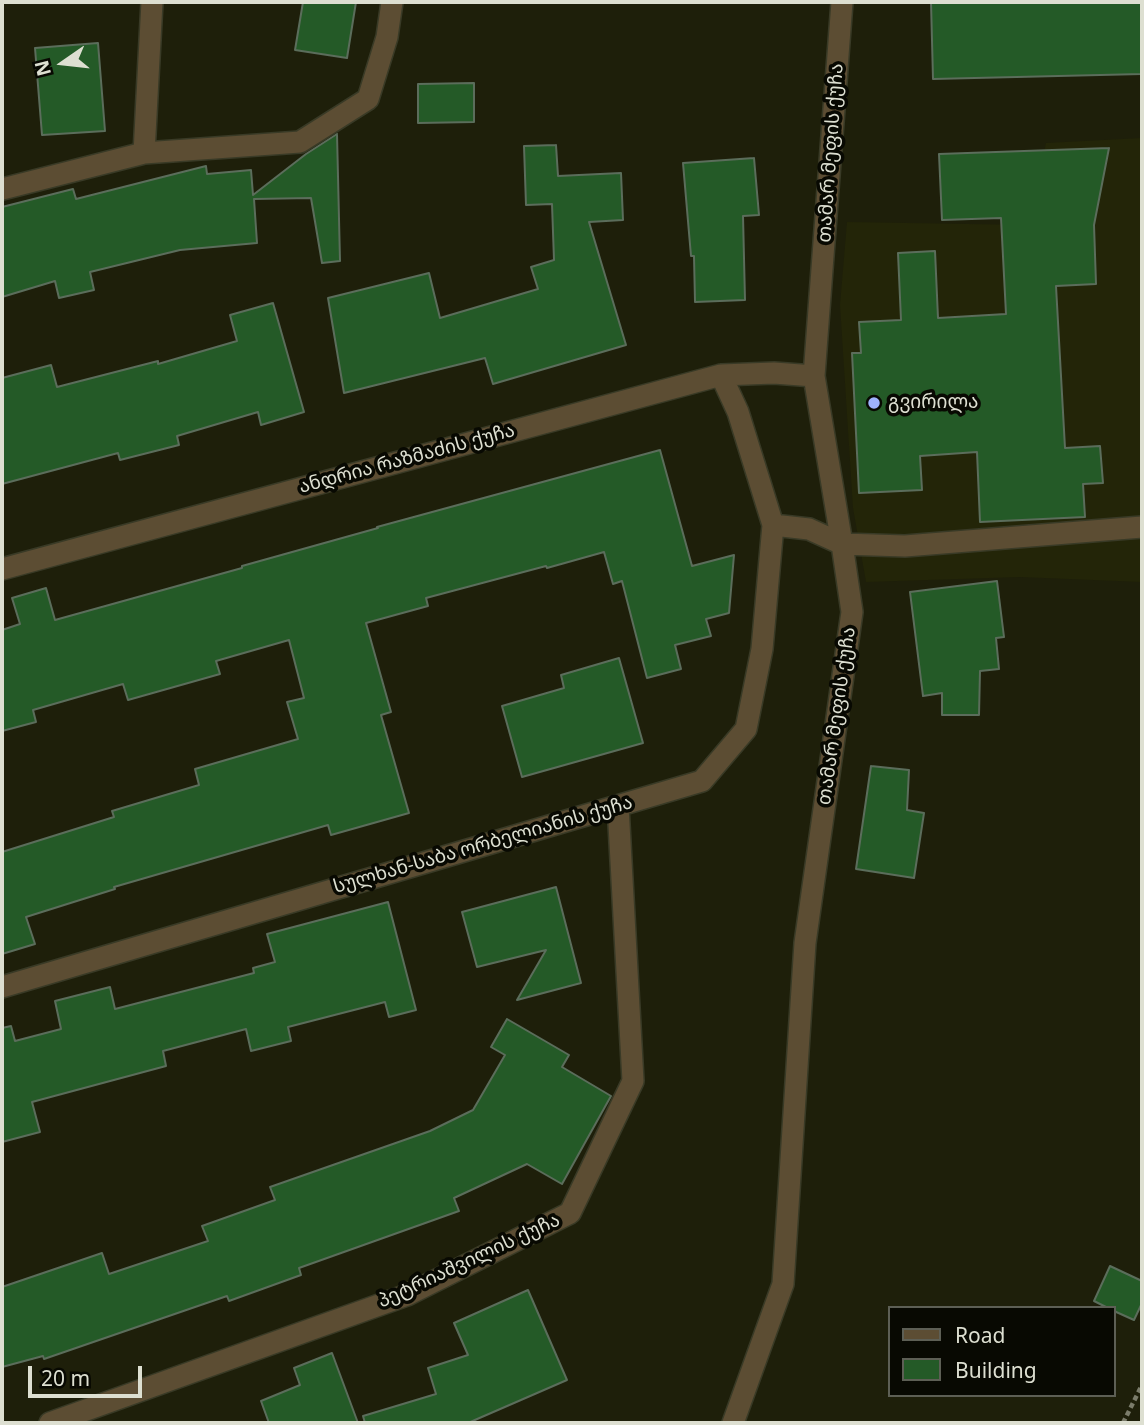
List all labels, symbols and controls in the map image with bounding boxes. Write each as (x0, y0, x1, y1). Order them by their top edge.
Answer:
north arrow (28, 28, 98, 98)
text: N (28, 57, 57, 79)
street label: თამარ მეფის ქუჩა (813, 63, 849, 243)
place label: გვირილა (888, 392, 979, 414)
marker: გვირილა (866, 395, 882, 411)
street label: ანდრია რაზმაძის ქუჩა (297, 419, 517, 499)
street label: თამარ მეფის ქუჩა (813, 625, 861, 807)
street label: სულხან-საბა ორბელიანის ქუჩა (331, 791, 635, 899)
street label: პეტრიაშვილის ქუჩა (374, 1209, 564, 1313)
legend (888, 1306, 1116, 1397)
text: Road (955, 1321, 1005, 1349)
scale bar (32, 1352, 145, 1396)
text: Building (955, 1356, 1037, 1384)
text: 20 m (41, 1364, 90, 1392)

